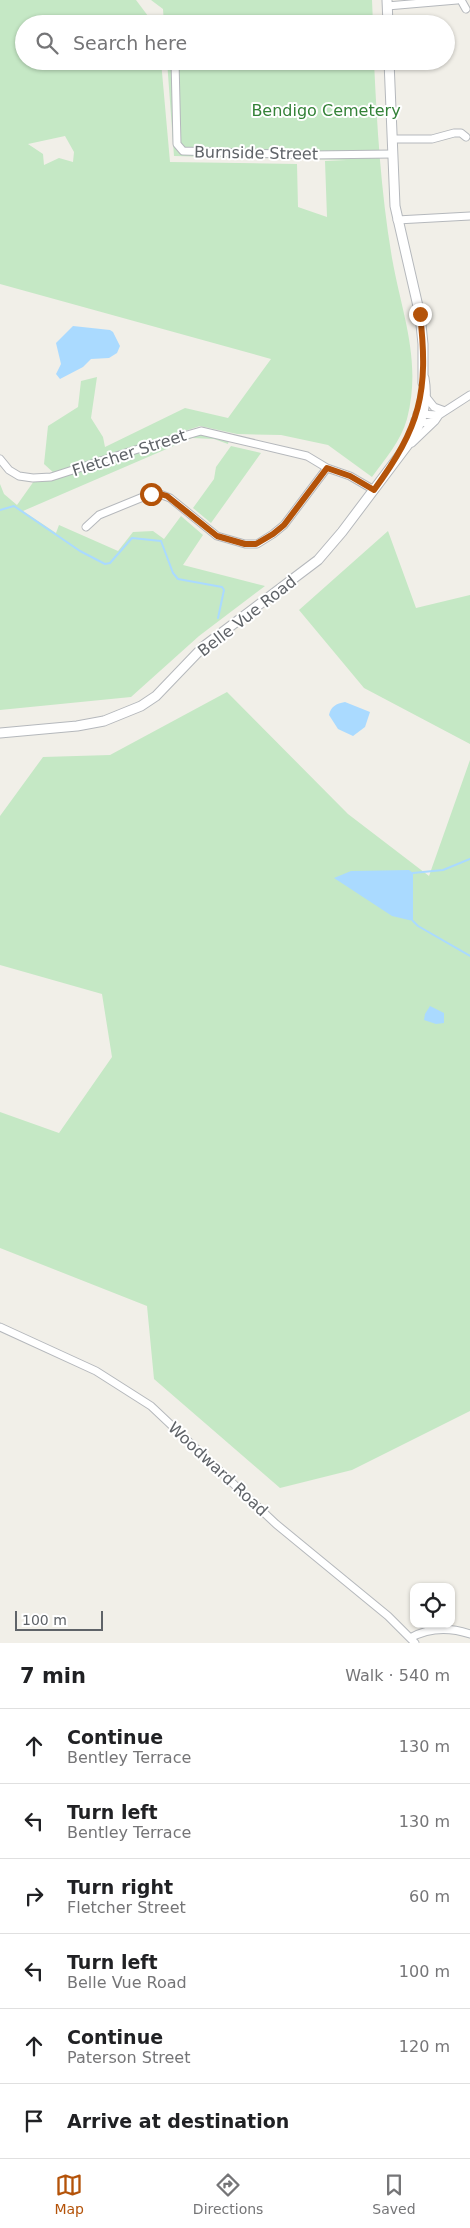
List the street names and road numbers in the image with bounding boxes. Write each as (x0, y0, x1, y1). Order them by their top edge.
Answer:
street label: Burnside Street (194, 142, 318, 164)
street label: Fletcher Street (70, 426, 188, 480)
street label: Belle Vue Road (194, 572, 300, 660)
street label: Woodward Road (164, 1418, 272, 1520)

